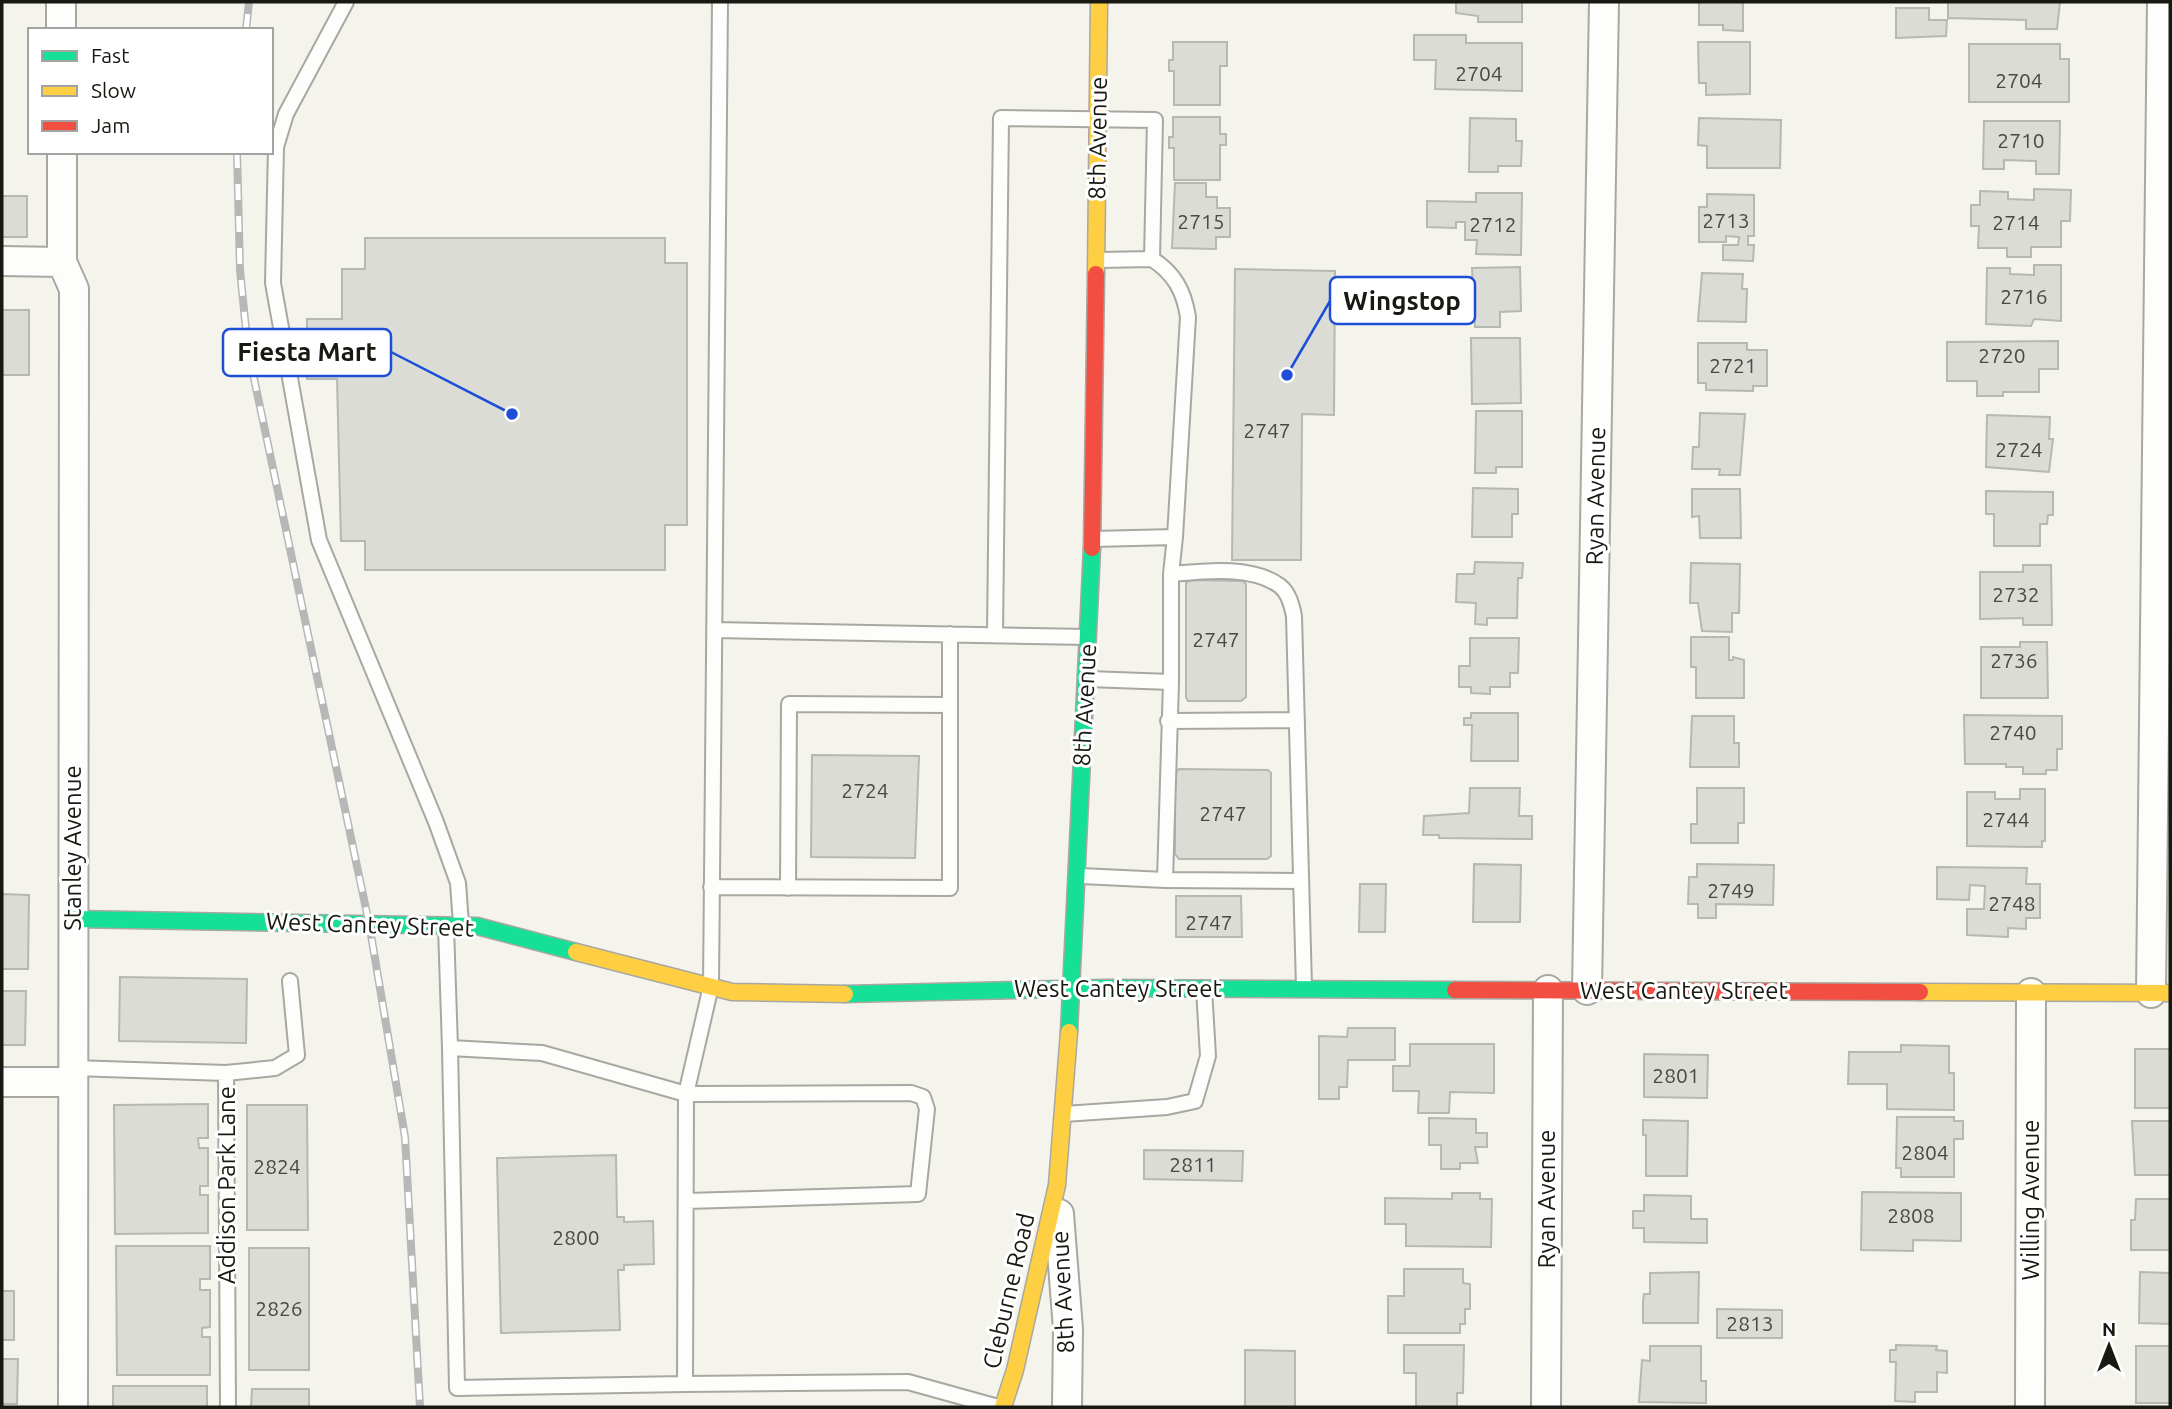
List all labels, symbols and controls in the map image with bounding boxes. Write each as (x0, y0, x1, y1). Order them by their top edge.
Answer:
legend (28, 28, 273, 154)
text: Fast (91, 43, 129, 67)
house number: 2704 (1455, 61, 1503, 85)
house number: 2704 (1995, 68, 2043, 92)
street label: 8th Avenue (1083, 76, 1112, 200)
text: Slow (91, 78, 136, 102)
text: Jam (91, 113, 130, 137)
house number: 2710 (1997, 128, 2045, 152)
house number: 2713 (1702, 208, 1750, 232)
house number: 2715 (1177, 209, 1225, 233)
house number: 2714 (1992, 210, 2040, 234)
house number: 2712 (1469, 212, 1517, 236)
callout: Wingstop (1330, 277, 1475, 324)
house number: 2716 (2000, 284, 2048, 308)
text: Wingstop (1343, 286, 1461, 315)
callout: Fiesta Mart (223, 329, 391, 376)
text: Fiesta Mart (237, 337, 377, 366)
house number: 2720 (1978, 343, 2026, 367)
house number: 2721 (1709, 353, 1757, 377)
house number: 2747 (1243, 418, 1291, 442)
street label: Ryan Avenue (1581, 426, 1610, 566)
house number: 2724 (1995, 437, 2043, 461)
house number: 2732 (1992, 582, 2040, 606)
house number: 2747 (1192, 627, 1240, 651)
street label: 8th Avenue (1068, 643, 1101, 767)
house number: 2736 (1990, 648, 2038, 672)
house number: 2740 (1989, 720, 2037, 744)
street label: Stanley Avenue (59, 765, 86, 931)
house number: 2724 (841, 778, 889, 802)
house number: 2747 (1199, 801, 1247, 825)
house number: 2744 (1982, 807, 2030, 831)
house number: 2749 (1707, 878, 1755, 902)
house number: 2748 (1988, 891, 2036, 915)
street label: West Cantey Street (266, 907, 475, 942)
house number: 2747 (1185, 910, 1233, 934)
street label: West Cantey Street (1014, 975, 1223, 1002)
street label: West Cantey Street (1580, 977, 1789, 1004)
house number: 2801 (1652, 1063, 1700, 1087)
street label: Addison Park Lane (213, 1086, 240, 1284)
street label: Willing Avenue (2017, 1120, 2044, 1280)
street label: Ryan Avenue (1533, 1130, 1560, 1268)
house number: 2804 (1901, 1140, 1949, 1164)
house number: 2811 (1169, 1152, 1217, 1176)
house number: 2824 (253, 1154, 301, 1178)
house number: 2808 (1887, 1203, 1935, 1227)
street label: Cleburne Road (977, 1210, 1040, 1371)
house number: 2800 (552, 1225, 600, 1249)
street label: 8th Avenue (1046, 1230, 1079, 1354)
house number: 2826 (255, 1296, 303, 1320)
house number: 2813 (1726, 1311, 1774, 1335)
north arrow (2074, 1311, 2144, 1381)
text: N (2102, 1318, 2116, 1340)

